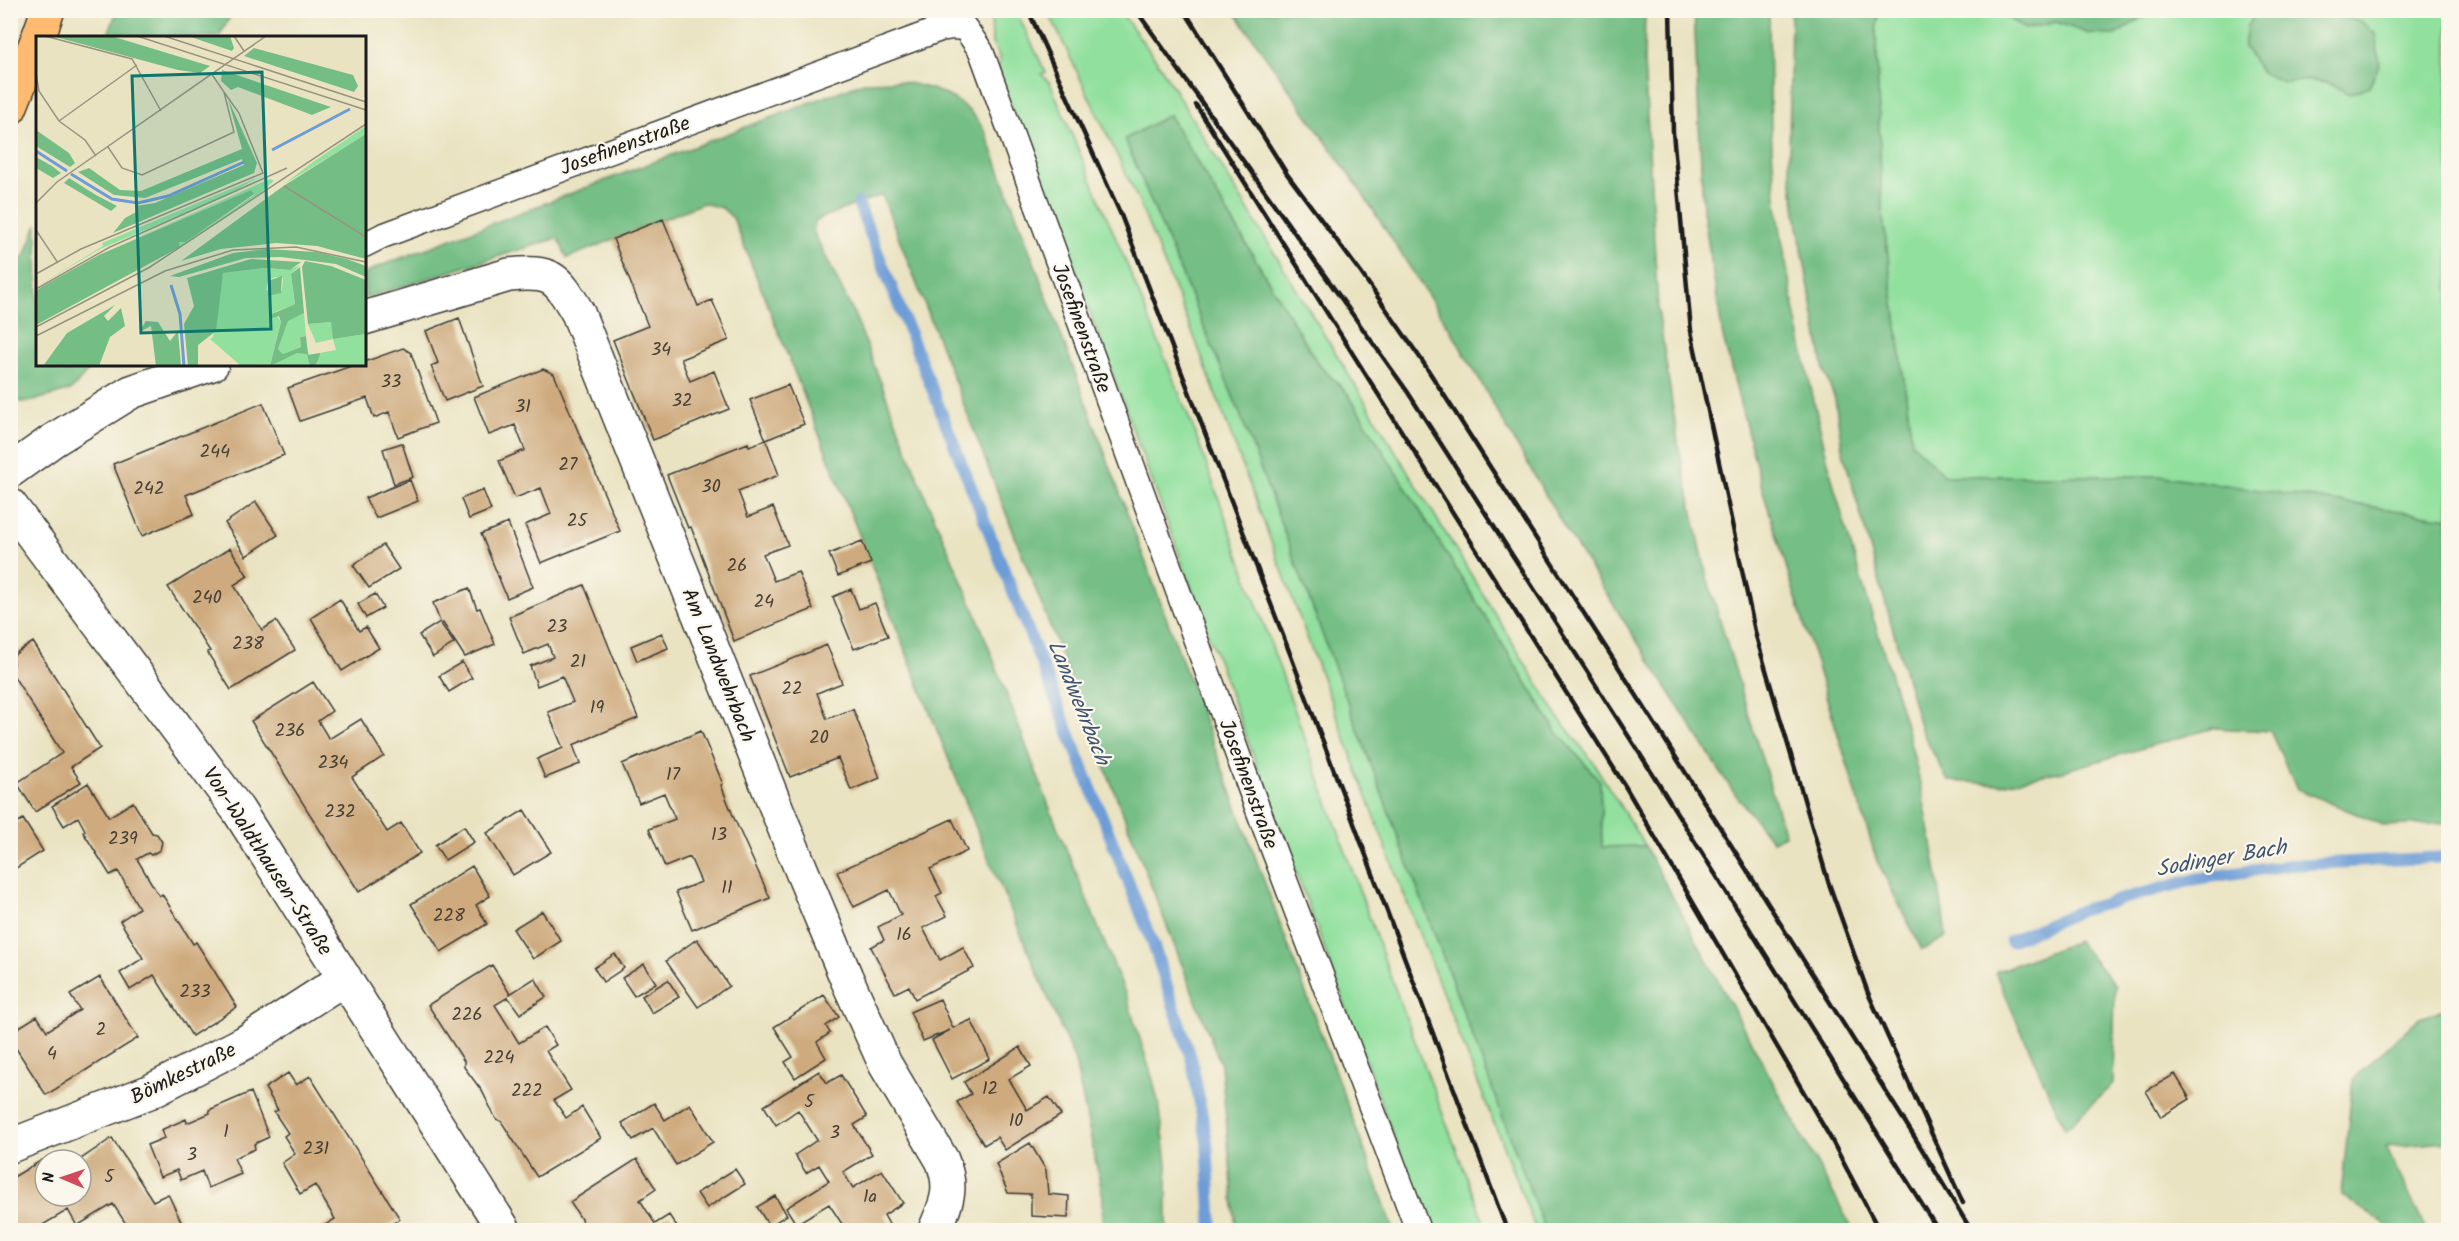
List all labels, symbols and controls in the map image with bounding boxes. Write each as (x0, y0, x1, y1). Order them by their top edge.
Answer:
inset map (36, 36, 366, 366)
street label: Josefinenstraße (556, 107, 696, 185)
street label: Josefinenstraße (1042, 259, 1120, 399)
house number: 34 (651, 336, 671, 365)
house number: 33 (381, 368, 401, 397)
house number: 32 (672, 387, 692, 416)
house number: 31 (515, 393, 531, 422)
house number: 244 (200, 438, 230, 467)
house number: 27 (559, 451, 578, 480)
house number: 30 (701, 473, 721, 502)
house number: 242 (134, 475, 164, 504)
house number: 25 (567, 507, 588, 536)
house number: 26 (727, 552, 747, 581)
street label: Am Landwehrbach (672, 583, 764, 748)
house number: 240 (192, 584, 222, 613)
house number: 24 (754, 588, 774, 617)
house number: 23 (547, 613, 567, 642)
house number: 238 (232, 630, 264, 659)
water label: Landwehrbach (1037, 635, 1120, 773)
house number: 21 (570, 648, 586, 677)
house number: 22 (782, 675, 802, 704)
house number: 19 (590, 694, 604, 723)
street label: Josefinenstraße (1209, 715, 1287, 855)
house number: 236 (275, 717, 305, 746)
house number: 20 (809, 724, 829, 753)
house number: 234 (318, 749, 348, 778)
street label: Von-Waldthausen-Straße (193, 761, 341, 963)
house number: 17 (666, 761, 681, 790)
house number: 232 (324, 798, 356, 827)
house number: 13 (711, 821, 727, 850)
house number: 239 (108, 825, 138, 854)
water label: Sodinger Bach (2153, 830, 2292, 888)
house number: 11 (721, 874, 733, 903)
house number: 228 (433, 902, 465, 931)
house number: 16 (896, 921, 912, 950)
house number: 233 (179, 978, 211, 1007)
house number: 226 (452, 1001, 482, 1030)
house number: 2 (96, 1016, 106, 1045)
street label: Bömkestraße (125, 1034, 243, 1114)
house number: 4 (47, 1040, 57, 1069)
house number: 224 (484, 1044, 514, 1073)
house number: 12 (982, 1075, 998, 1104)
house number: 222 (511, 1077, 543, 1106)
house number: 5 (804, 1088, 815, 1117)
house number: 10 (1009, 1107, 1023, 1136)
house number: 1 (223, 1118, 229, 1147)
house number: 3 (830, 1119, 840, 1148)
house number: 231 (303, 1135, 329, 1164)
house number: 3 (187, 1141, 197, 1170)
north arrow (33, 1148, 93, 1208)
house number: 5 (104, 1163, 115, 1192)
text: N (37, 1172, 62, 1183)
house number: 1a (863, 1183, 877, 1212)

